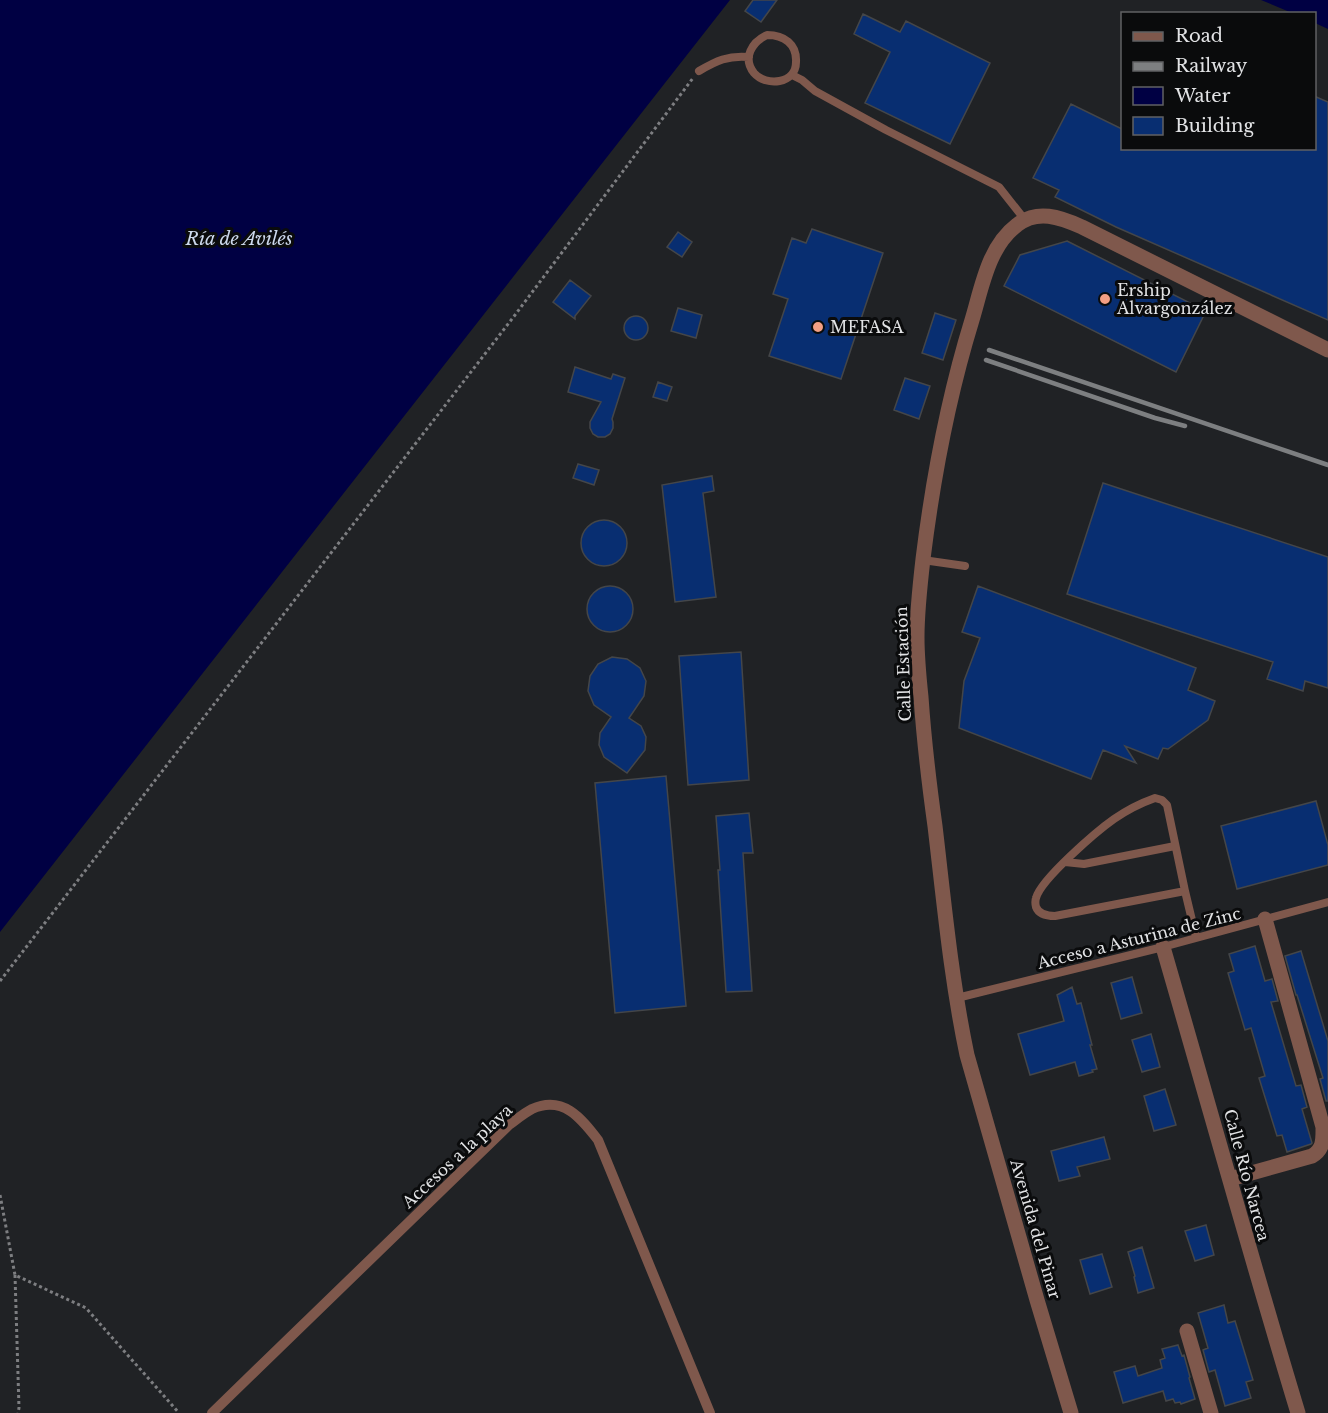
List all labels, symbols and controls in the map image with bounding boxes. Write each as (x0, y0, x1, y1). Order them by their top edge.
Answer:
legend (1121, 12, 1316, 150)
text: Road (1175, 25, 1223, 47)
text: Railway (1175, 55, 1248, 77)
text: Water (1174, 85, 1231, 107)
text: Building (1175, 115, 1254, 137)
water label: Ría de Avilés (184, 228, 293, 250)
place label: Ership Alvargonzález (1116, 280, 1233, 318)
marker: Ership Alvargonzález (1098, 292, 1112, 306)
place label: MEFASA (830, 317, 904, 337)
marker: MEFASA (811, 320, 825, 334)
street label: Calle Estación (891, 606, 915, 722)
street label: Acceso a Asturina de Zinc (1034, 903, 1243, 973)
street label: Accesos a la playa (397, 1100, 516, 1213)
street label: Calle Río Narcea (1220, 1107, 1274, 1243)
street label: Avenida del Pinar (1006, 1156, 1066, 1301)

